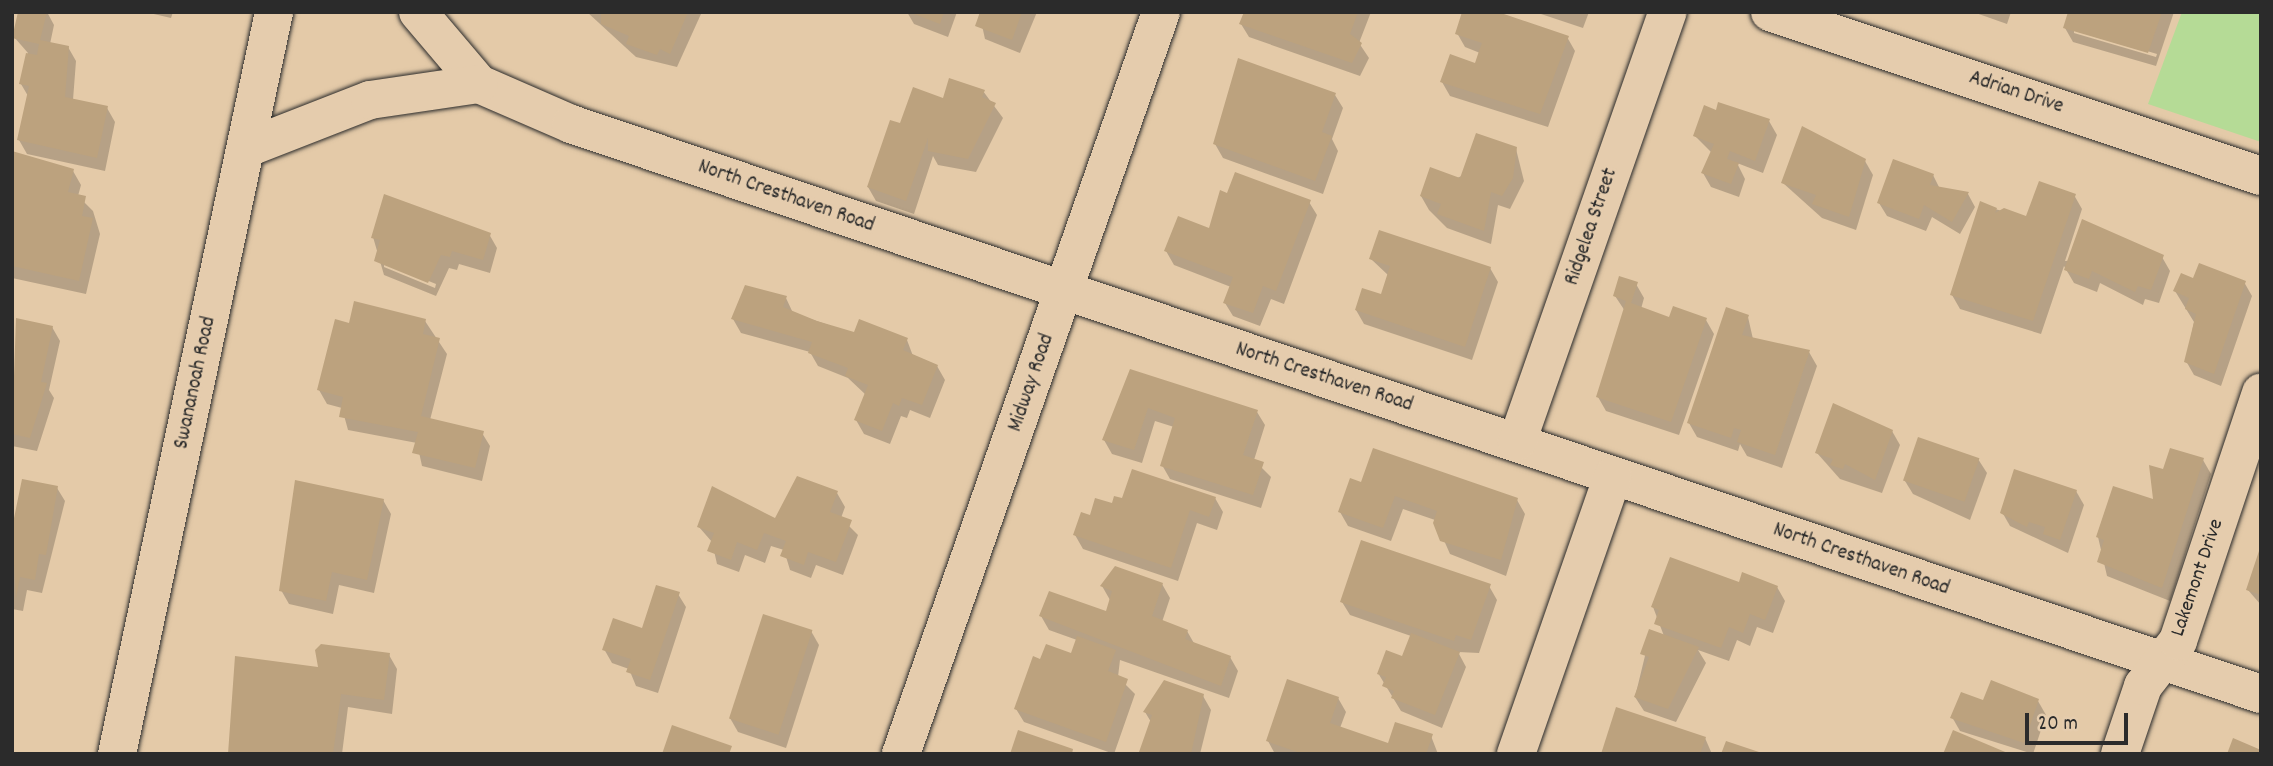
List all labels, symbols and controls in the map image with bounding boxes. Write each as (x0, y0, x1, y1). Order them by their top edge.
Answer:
street label: Adrian Drive (1966, 66, 2066, 120)
street label: North Cresthaven Road (694, 155, 878, 239)
street label: Ridgelea Street (1560, 165, 1624, 289)
street label: Swananoah Road (170, 314, 222, 452)
street label: Midway Road (1003, 331, 1061, 435)
street label: North Cresthaven Road (1232, 337, 1416, 419)
street label: Lakemont Drive (2166, 516, 2230, 640)
street label: North Cresthaven Road (1769, 518, 1953, 602)
scale bar (2028, 700, 2131, 744)
text: 20 m (2038, 710, 2078, 740)

